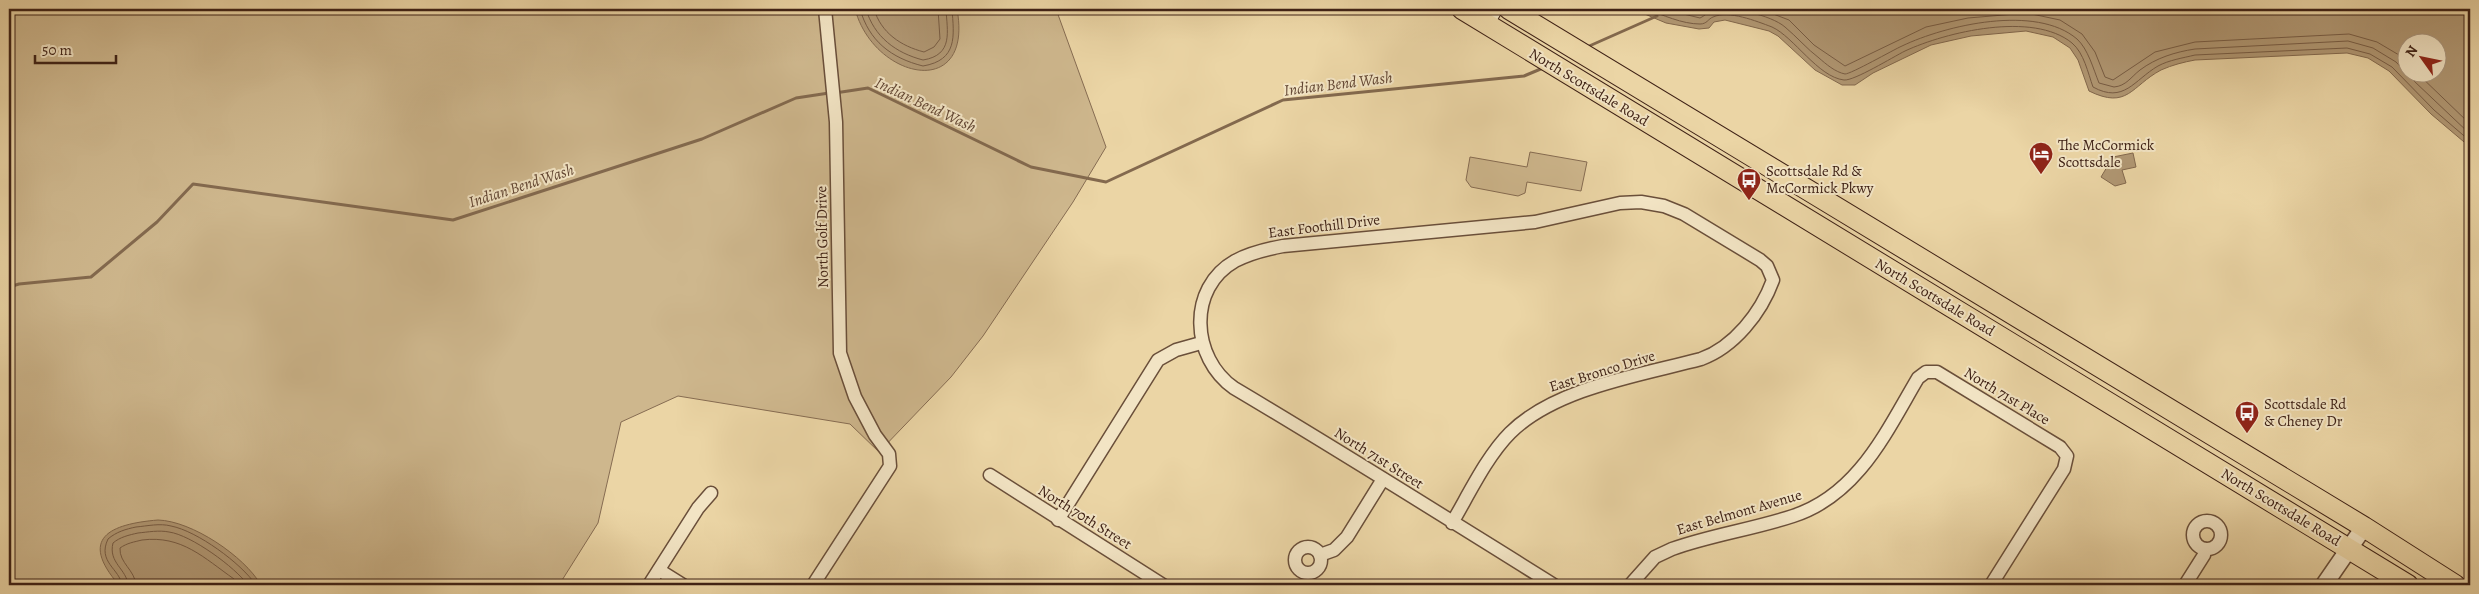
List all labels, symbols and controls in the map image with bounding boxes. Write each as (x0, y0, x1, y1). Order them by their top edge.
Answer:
scale bar (35, 32, 116, 64)
north arrow (2396, 32, 2446, 82)
text: 50 m (42, 40, 72, 60)
text: N (2401, 42, 2422, 61)
street label: North Scottsdale Road (1525, 43, 1653, 131)
water label: Indian Bend Wash (1282, 66, 1394, 102)
water label: Indian Bend Wash (871, 72, 980, 138)
place label: The McCormick Scottsdale (2058, 135, 2155, 172)
hotel icon: The McCormick Scottsdale (2028, 141, 2054, 175)
water label: Indian Bend Wash (466, 159, 577, 213)
place label: Scottsdale Rd & McCormick Pkwy (1766, 161, 1874, 198)
bus stop icon: Scottsdale Rd & McCormick Pkwy (1736, 167, 1762, 201)
street label: North Golf Drive (811, 186, 833, 288)
street label: East Foothill Drive (1267, 209, 1381, 243)
street label: North Scottsdale Road (1871, 253, 1999, 341)
street label: East Bronco Drive (1547, 345, 1658, 397)
street label: North 71st Place (1960, 363, 2054, 430)
place label: Scottsdale Rd & Cheney Dr (2264, 394, 2347, 431)
bus stop icon: Scottsdale Rd & Cheney Dr (2234, 400, 2260, 434)
street label: North 71st Street (1330, 423, 1428, 494)
street label: North Scottsdale Road (2217, 463, 2345, 551)
street label: North 70th Street (1034, 480, 1136, 554)
street label: East Belmont Avenue (1674, 484, 1804, 539)

